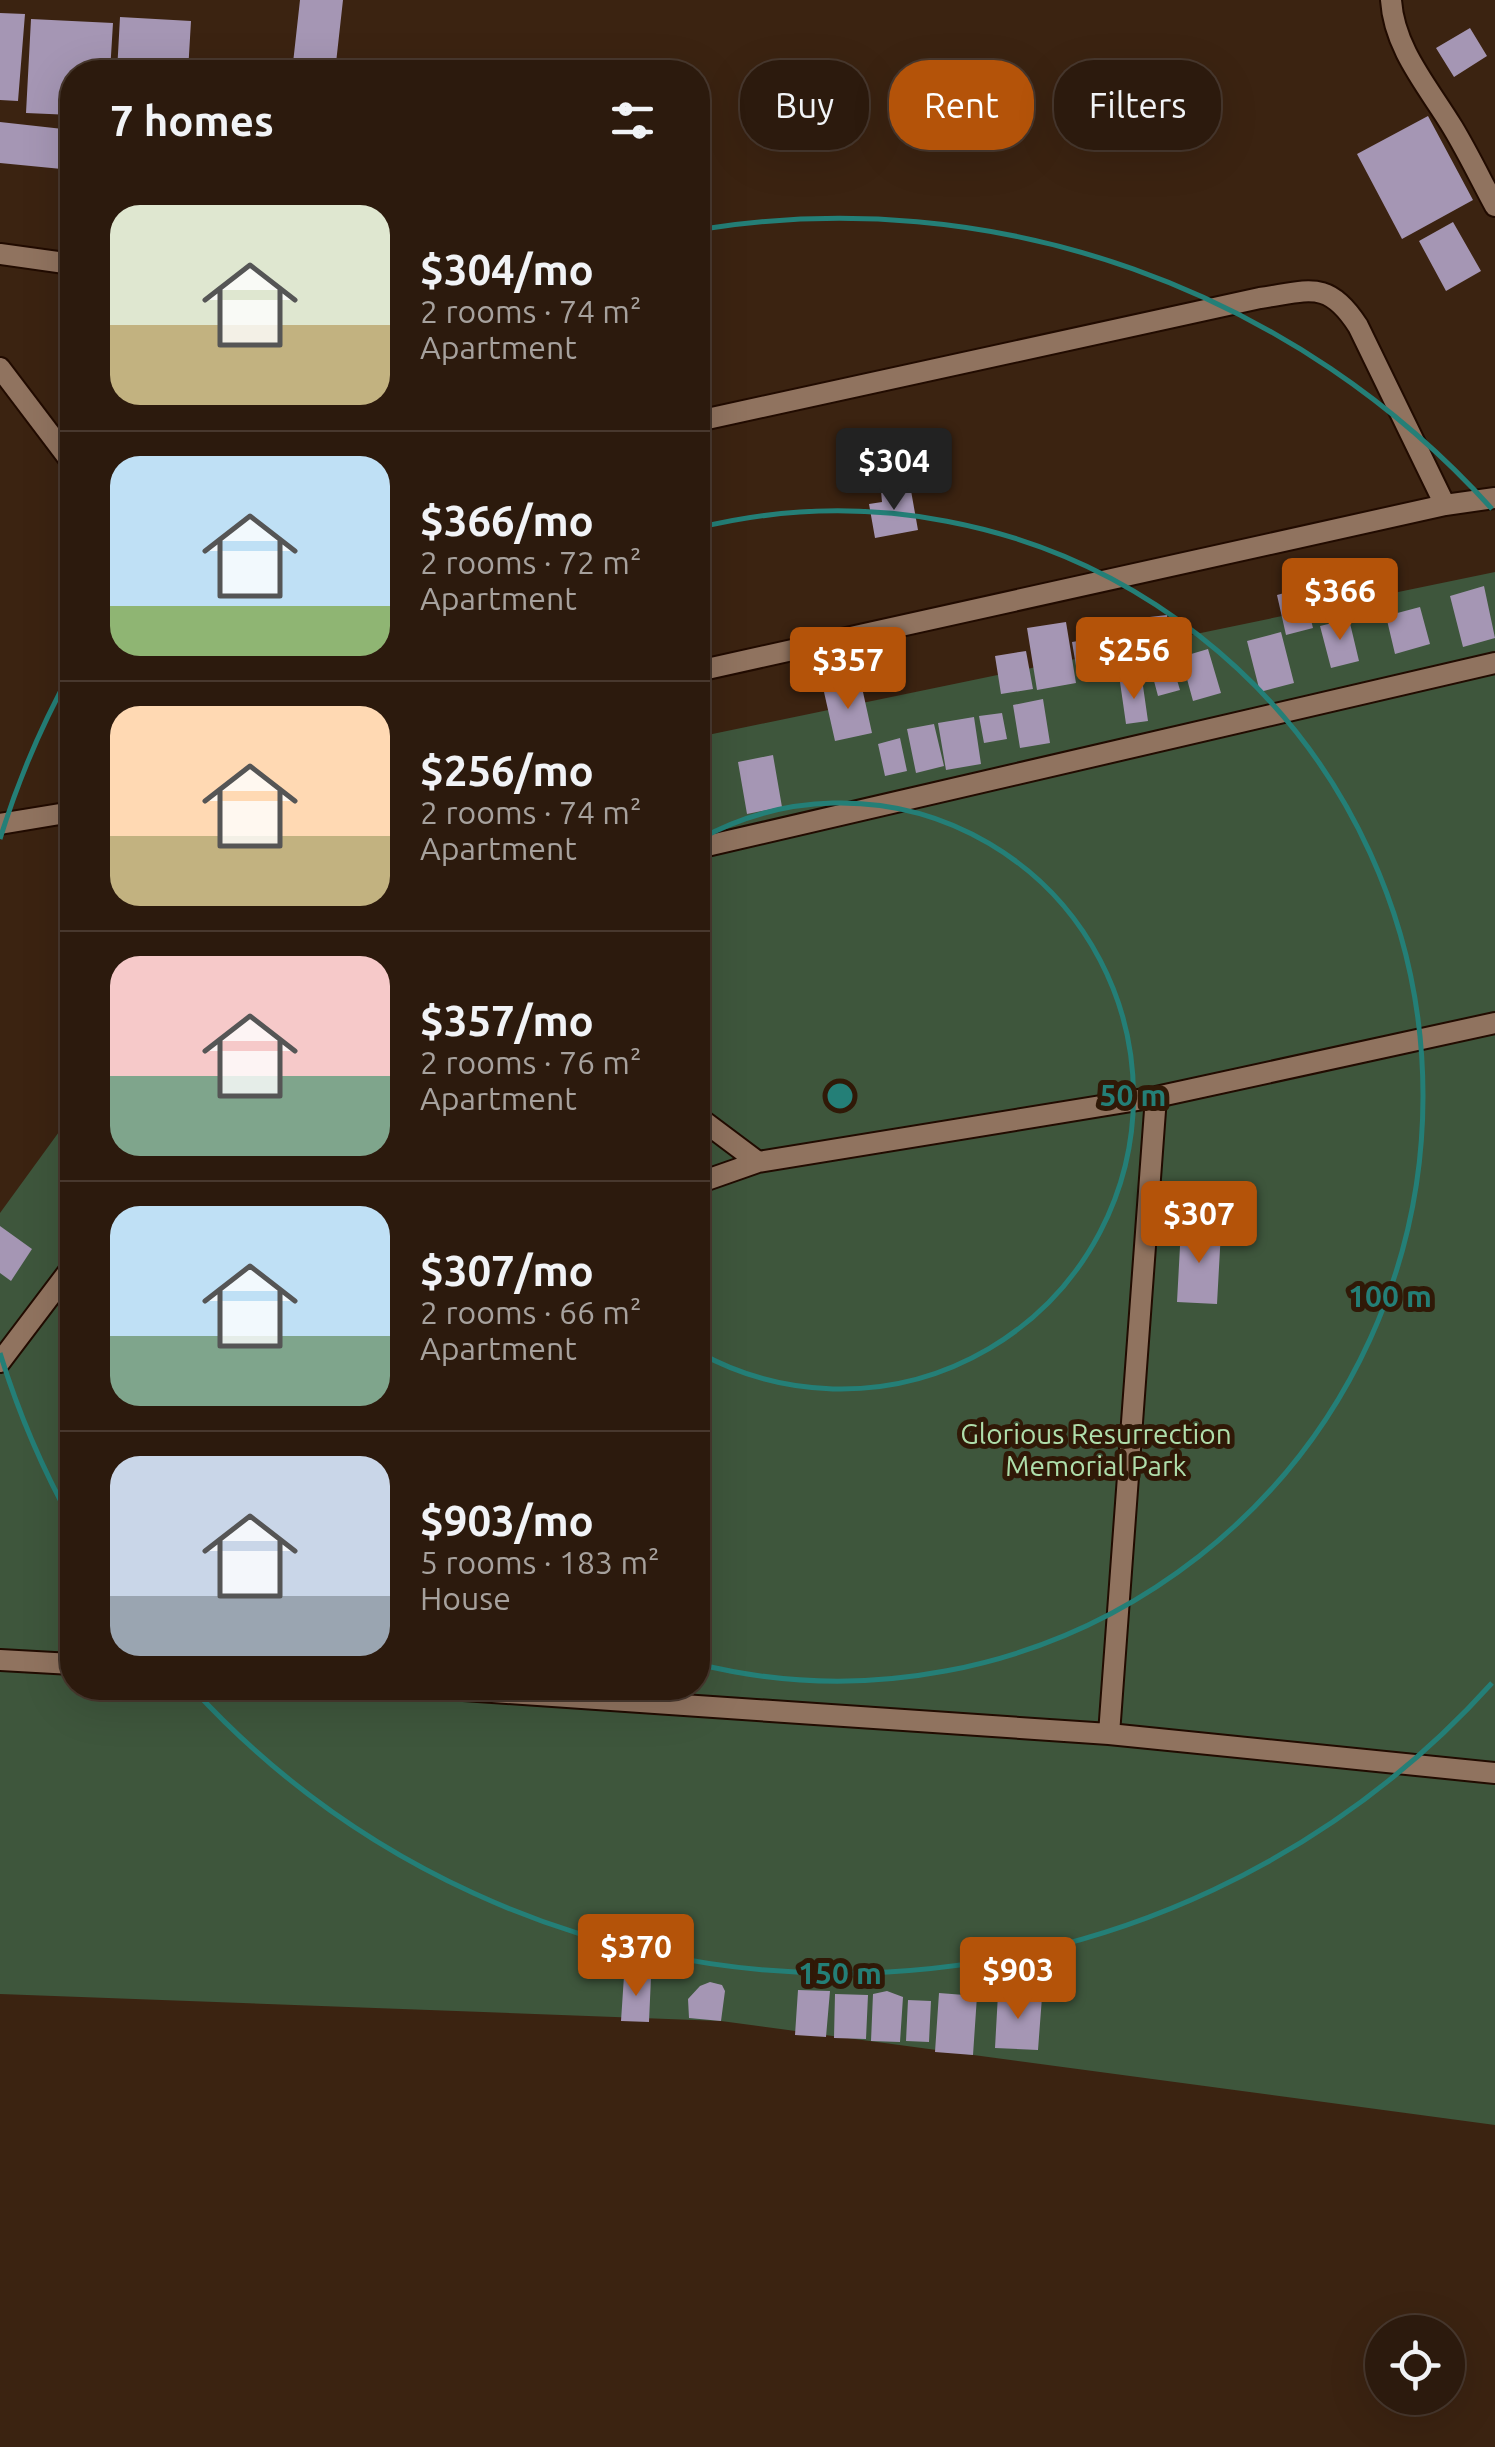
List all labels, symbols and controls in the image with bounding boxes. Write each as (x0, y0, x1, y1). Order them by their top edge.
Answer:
chip: Buy (740, 60, 869, 150)
chip: Rent (889, 60, 1034, 150)
chip: Filters (1054, 60, 1221, 150)
icon: filters (605, 93, 660, 148)
text: 7 homes (110, 97, 274, 144)
icon: home (190, 245, 310, 365)
text: $304/mo (420, 246, 594, 293)
text: 2 rooms · 74 m² (420, 293, 641, 329)
text: Apartment (420, 329, 577, 365)
pin: $304 (835, 428, 953, 513)
text: $304 (858, 442, 930, 478)
icon: home (190, 496, 310, 616)
text: $366/mo (420, 497, 594, 544)
text: 2 rooms · 72 m² (420, 544, 641, 580)
pin: $366 (1281, 558, 1399, 643)
text: $366 (1304, 572, 1376, 608)
text: Apartment (420, 580, 577, 616)
pin: $256 (1075, 617, 1193, 702)
pin: $357 (789, 627, 907, 712)
text: $256 (1098, 631, 1170, 667)
text: $357 (812, 641, 884, 677)
icon: home (190, 746, 310, 866)
text: $256/mo (420, 747, 594, 794)
text: 2 rooms · 74 m² (420, 794, 641, 830)
text: Apartment (420, 830, 577, 866)
icon: home (190, 996, 310, 1116)
text: $357/mo (420, 997, 594, 1044)
text: 2 rooms · 76 m² (420, 1044, 641, 1080)
centre of rings (822, 1078, 858, 1114)
text: 50 m (1100, 1078, 1166, 1112)
text: Apartment (420, 1080, 577, 1116)
pin: $307 (1140, 1181, 1258, 1266)
text: $307 (1163, 1195, 1235, 1231)
icon: home (190, 1246, 310, 1366)
text: $307/mo (420, 1247, 594, 1294)
text: 100 m (1348, 1279, 1432, 1313)
text: 2 rooms · 66 m² (420, 1294, 641, 1330)
text: Apartment (420, 1330, 577, 1366)
park label: Glorious Resurrection Memorial Park (960, 1418, 1232, 1481)
icon: home (190, 1496, 310, 1616)
text: $903/mo (420, 1497, 594, 1544)
text: 5 rooms · 183 m² (420, 1544, 660, 1580)
text: House (420, 1580, 511, 1616)
pin: $370 (577, 1914, 695, 1999)
text: $370 (600, 1928, 672, 1964)
pin: $903 (959, 1937, 1077, 2022)
text: $903 (982, 1951, 1054, 1987)
text: 150 m (798, 1956, 882, 1990)
map controls (1365, 2315, 1465, 2415)
button: locate (1365, 2315, 1465, 2415)

